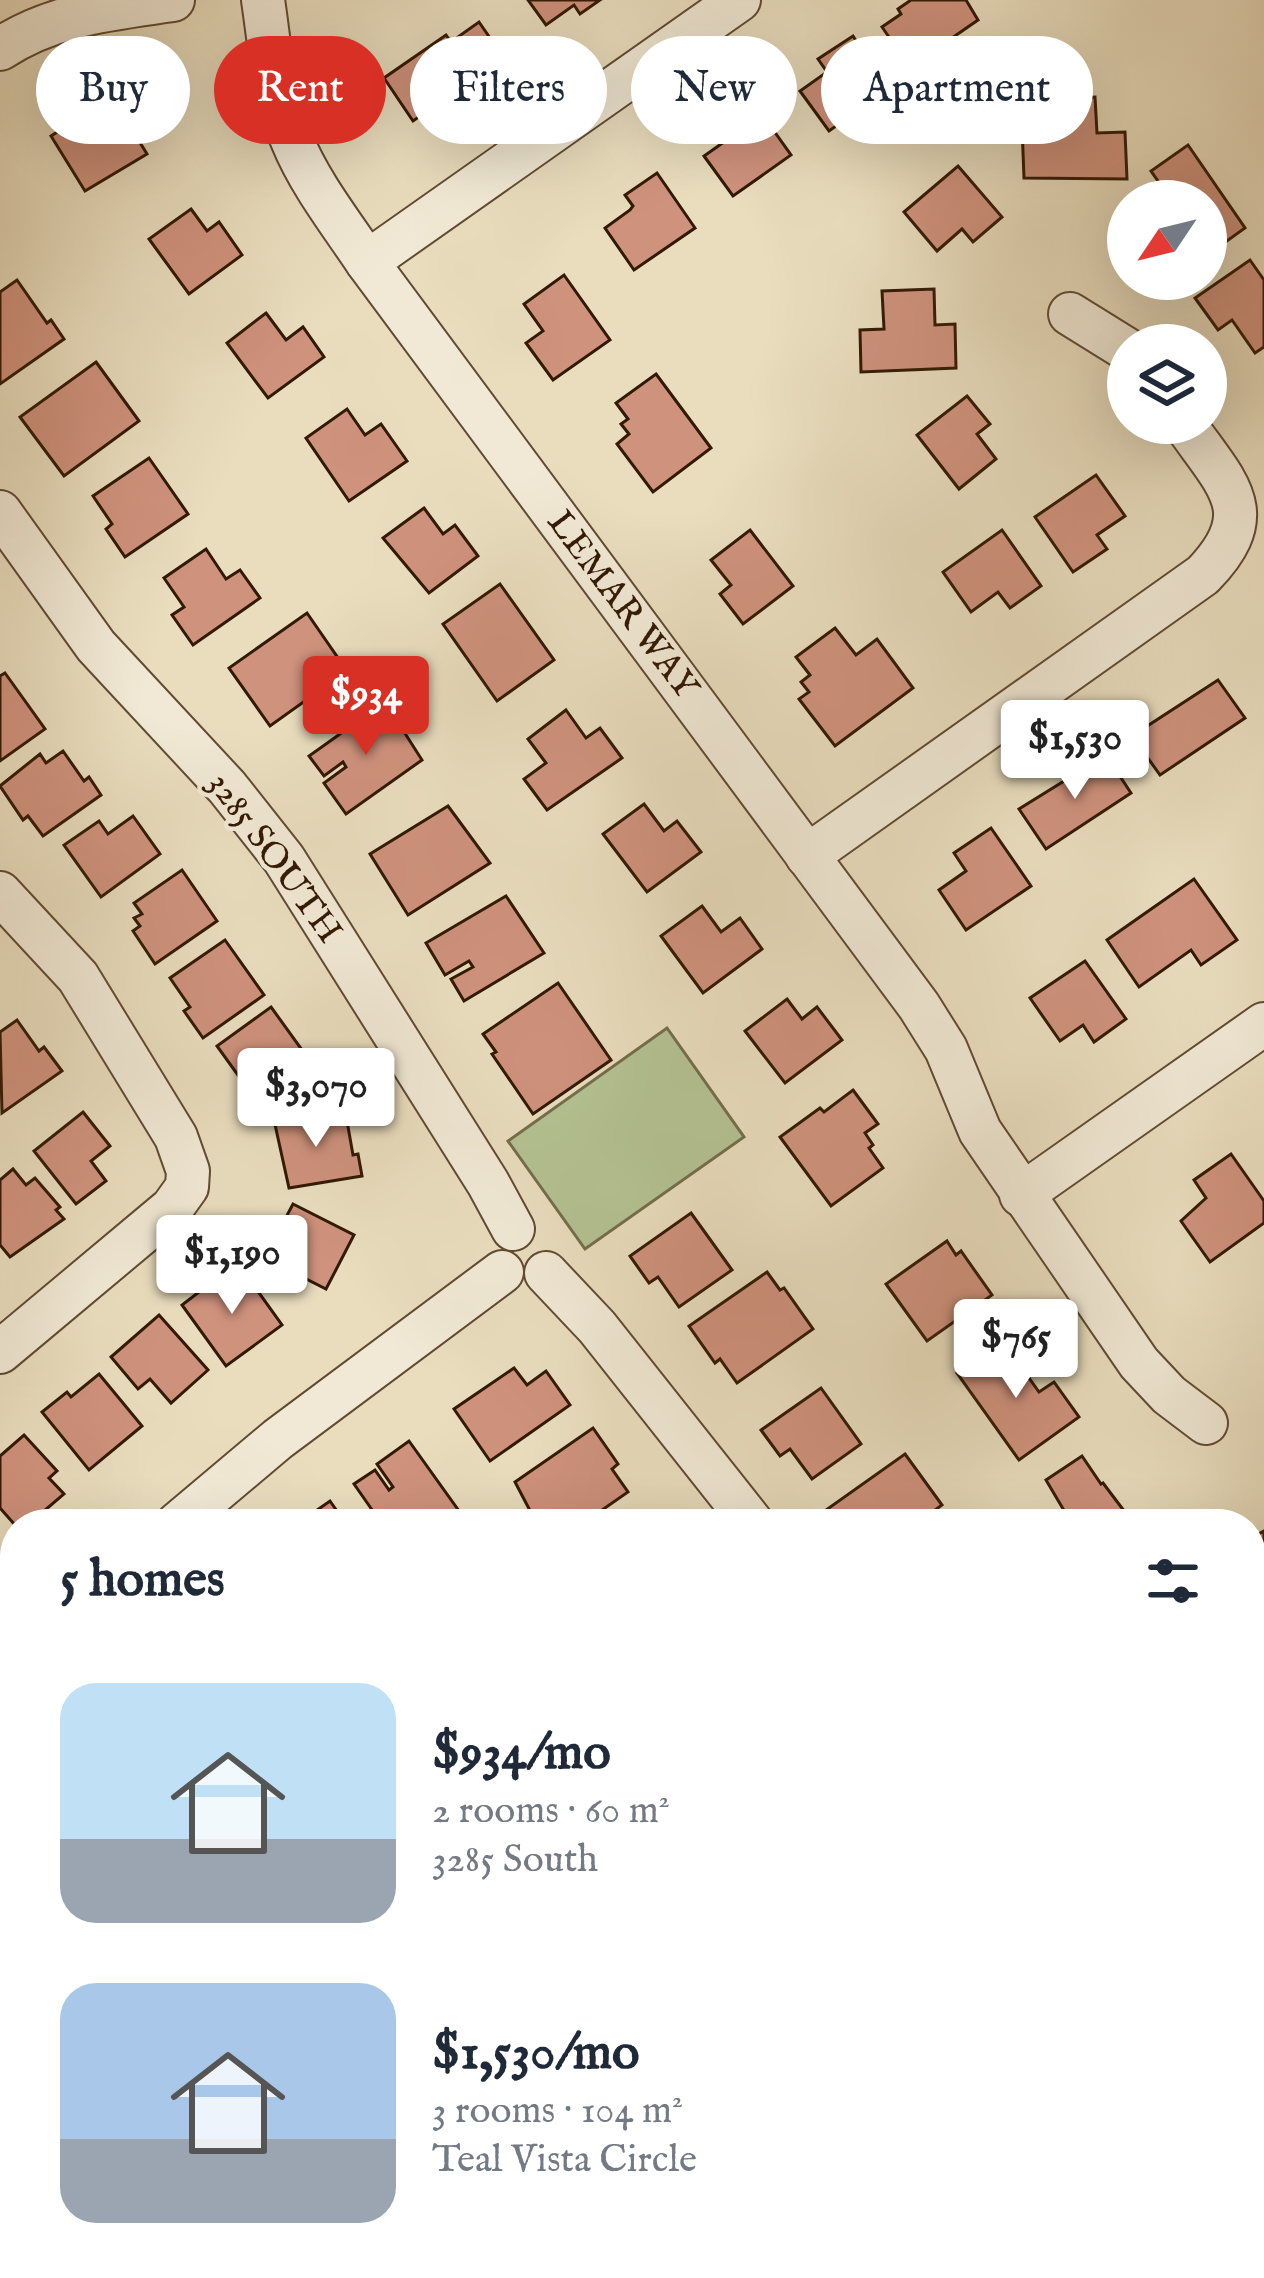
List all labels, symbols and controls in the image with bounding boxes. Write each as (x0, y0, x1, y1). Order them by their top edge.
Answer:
chip: Buy (36, 36, 190, 144)
chip: Rent (214, 36, 386, 144)
chip: Filters (410, 36, 607, 144)
chip: New (631, 36, 797, 144)
chip: Apartment (821, 36, 1093, 144)
north arrow (1107, 180, 1227, 300)
map controls (1107, 180, 1227, 444)
button: layers (1107, 324, 1227, 444)
street label: LEMAR WAY (536, 501, 709, 710)
pin: $934 (295, 656, 437, 758)
text: $934 (330, 670, 402, 719)
pin: $1,530 (977, 700, 1173, 802)
text: $1,530 (1028, 714, 1122, 763)
street label: 3285 SOUTH (196, 763, 352, 953)
pin: $3,070 (218, 1048, 414, 1150)
text: $3,070 (264, 1062, 368, 1111)
pin: $1,190 (134, 1215, 330, 1317)
text: $1,190 (183, 1229, 281, 1278)
pin: $765 (945, 1299, 1087, 1401)
text: $765 (981, 1313, 1051, 1362)
icon: filters (1140, 1548, 1206, 1614)
text: 5 homes (60, 1549, 225, 1614)
text: $934/mo (432, 1722, 611, 1787)
icon: home (156, 1731, 300, 1875)
text: 2 rooms · 60 m² (432, 1787, 670, 1836)
text: 3285 South (432, 1836, 598, 1885)
text: $1,530/mo (432, 2022, 639, 2087)
icon: home (156, 2031, 300, 2175)
text: 3 rooms · 104 m² (432, 2087, 683, 2136)
text: Teal Vista Circle (432, 2136, 697, 2185)

